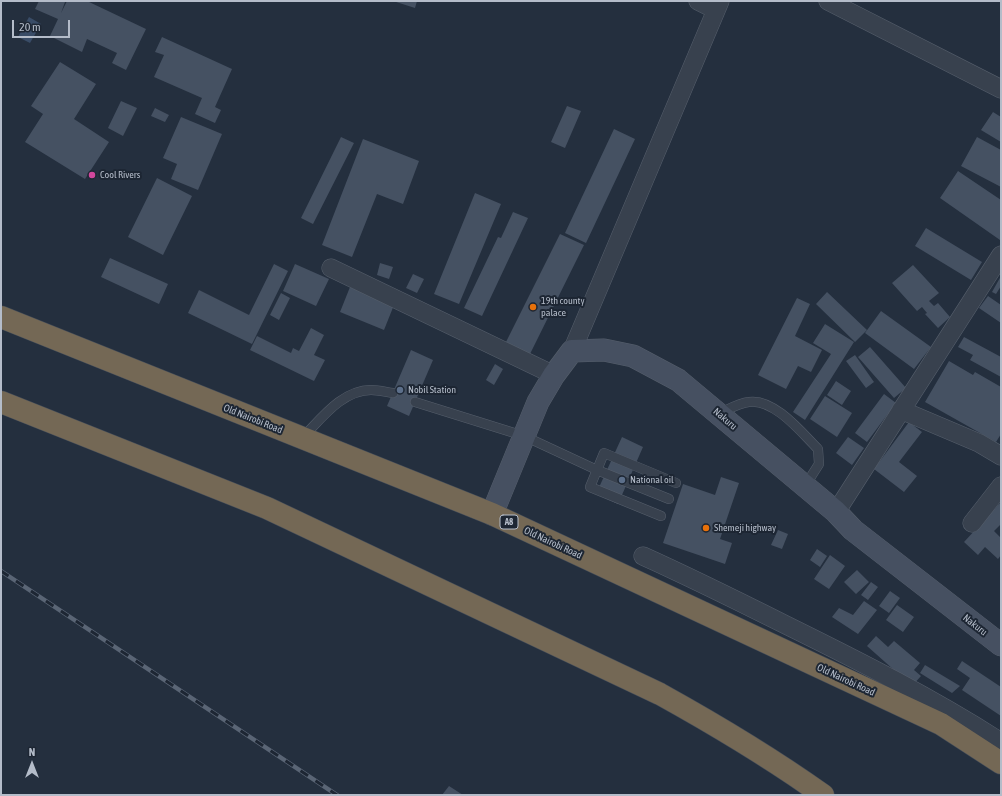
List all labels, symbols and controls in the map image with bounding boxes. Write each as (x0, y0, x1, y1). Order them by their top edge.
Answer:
scale bar (14, 12, 72, 38)
text: 20 m (19, 20, 41, 34)
place label: Cool Rivers (100, 169, 140, 181)
marker: Cool Rivers (87, 170, 97, 180)
place label: 19th county palace (541, 295, 585, 318)
marker: 19th county palace (528, 302, 538, 312)
place label: Nobil Station (408, 384, 456, 396)
marker: Nobil Station (395, 385, 405, 395)
street label: Old Nairobi Road (222, 402, 284, 436)
street label: Nakuru (711, 406, 739, 432)
place label: National oil (630, 474, 674, 486)
marker: National oil (617, 475, 627, 485)
road number: A8 (500, 515, 518, 529)
place label: Shemeji highway (714, 522, 776, 534)
marker: Shemeji highway (701, 523, 711, 533)
street label: Old Nairobi Road (522, 524, 584, 562)
street label: Nakuru (960, 612, 990, 638)
street label: Old Nairobi Road (815, 661, 877, 699)
north arrow (12, 744, 52, 784)
text: N (29, 746, 35, 758)

